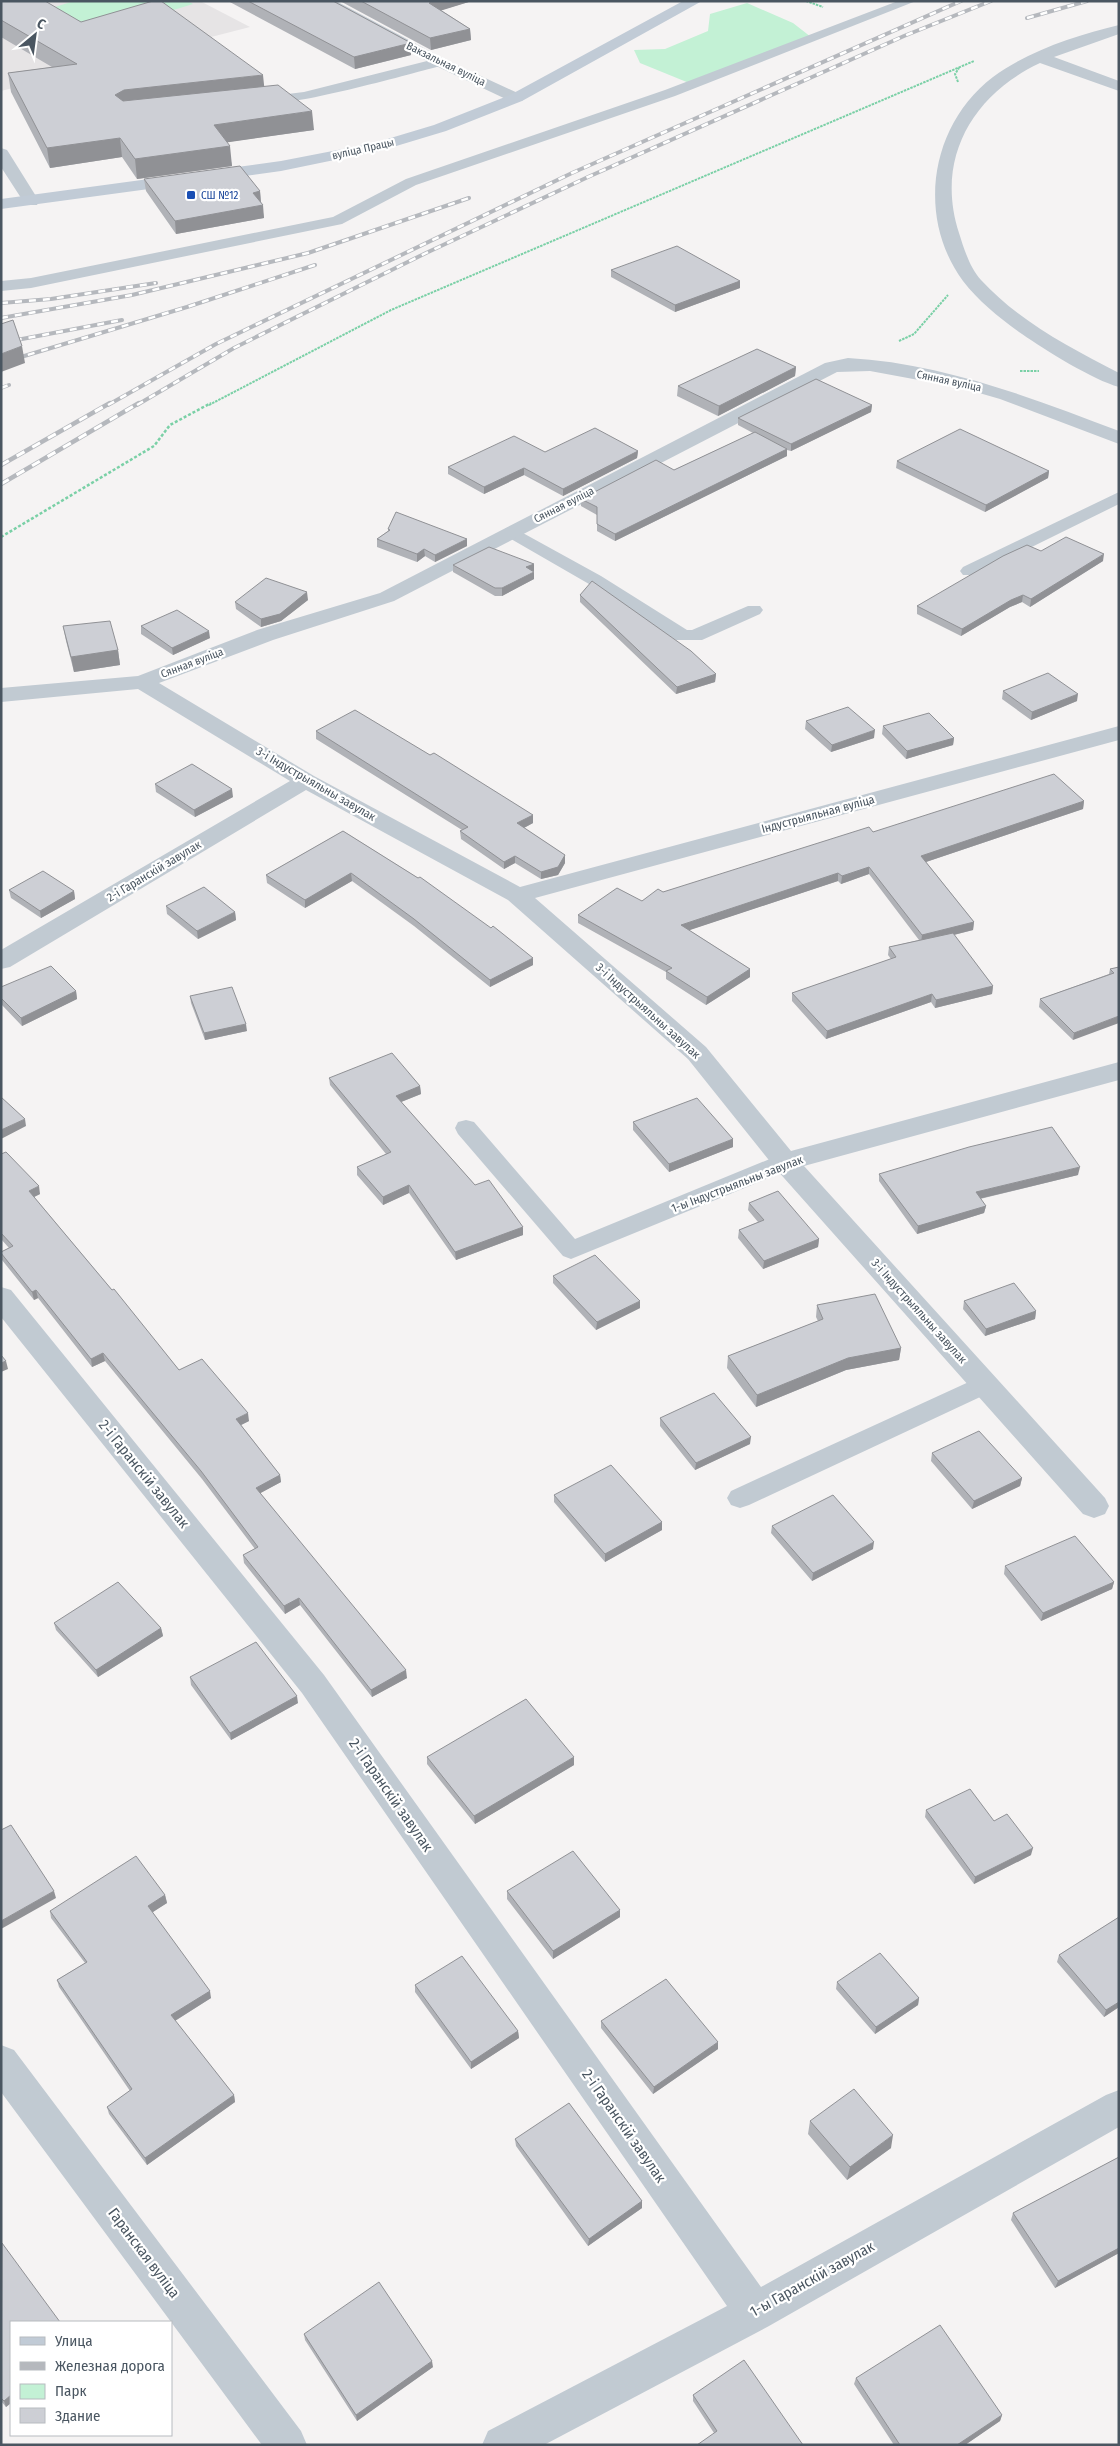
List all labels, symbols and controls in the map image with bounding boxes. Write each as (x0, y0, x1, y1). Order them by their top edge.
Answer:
north arrow (10, 10, 60, 60)
text: С (34, 15, 49, 34)
street label: Вакзальная вуліца (404, 39, 488, 89)
street label: вуліца Працы (331, 136, 395, 162)
marker: СШ №12 (185, 189, 197, 201)
place label: СШ №12 (201, 189, 239, 202)
street label: Сянная вуліца (915, 368, 983, 394)
street label: Сянная вуліца (532, 484, 596, 526)
street label: Сянная вуліца (159, 645, 225, 681)
street label: 3-і Індустрыяльны завулак (254, 744, 379, 824)
street label: Індустрыяльная вуліца (760, 792, 876, 836)
street label: 2-і Гаранскій завулак (104, 837, 204, 905)
street label: 3-і Індустрыяльны завулак (593, 960, 703, 1062)
street label: 1-ы Індустрыяльны завулак (669, 1152, 805, 1216)
street label: 3-і Індустрыяльны завулак (868, 1256, 970, 1366)
street label: 2-і Гаранскій завулак (95, 1416, 193, 1532)
street label: 2-і Гаранскій завулак (345, 1735, 437, 1855)
street label: 2-і Гаранскій завулак (578, 2066, 670, 2186)
street label: Гаранская вуліца (104, 2204, 184, 2302)
street label: 1-ы Гаранскій завулак (747, 2237, 877, 2321)
legend (10, 2321, 172, 2436)
text: Улица (54, 2332, 93, 2350)
text: Железная дорога (55, 2357, 165, 2375)
text: Парк (55, 2382, 86, 2400)
text: Здание (55, 2407, 101, 2425)

